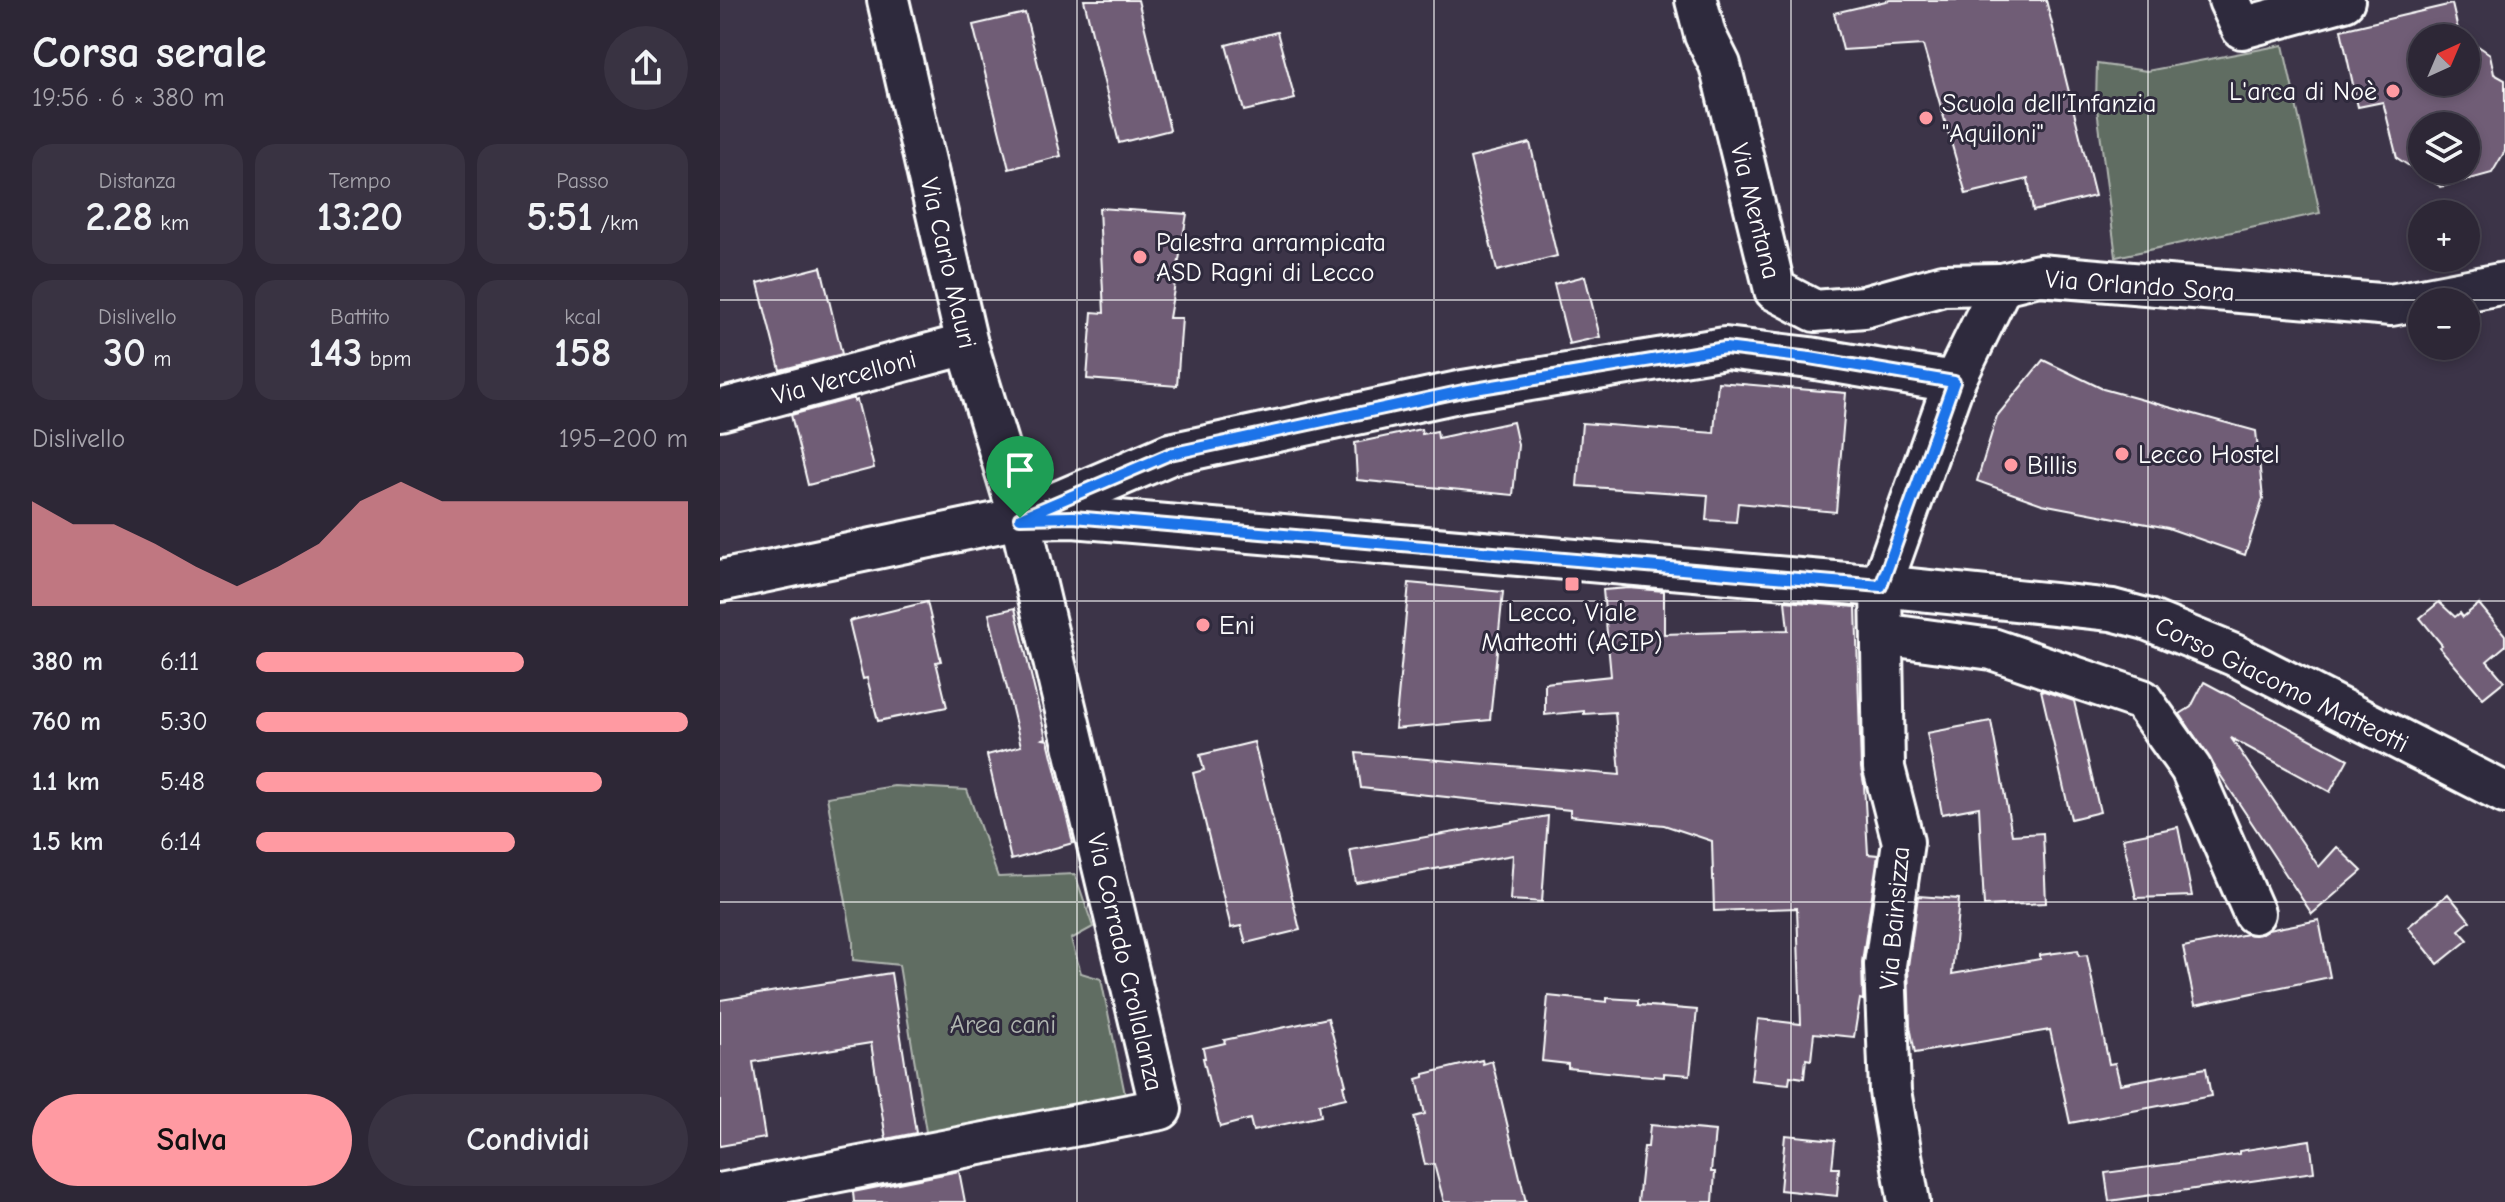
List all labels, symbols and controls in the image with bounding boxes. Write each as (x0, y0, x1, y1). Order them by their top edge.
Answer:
north arrow (2408, 24, 2480, 96)
map controls (2408, 24, 2480, 360)
button: share (604, 26, 688, 110)
text: Corsa serale (32, 27, 267, 78)
place label: L'arca di Noè (2229, 77, 2377, 107)
marker: L'arca di Noè (2384, 82, 2402, 100)
text: 19:56 · 6 × 380 m (32, 83, 225, 113)
place label: Scuola dell’Infanzia "Aquiloni" (1942, 89, 2156, 149)
marker: Scuola dell’Infanzia "Aquiloni" (1917, 109, 1935, 127)
button: layers (2408, 112, 2480, 184)
street label: Via Mentana (1724, 140, 1786, 282)
text: Distanza (99, 168, 176, 194)
text: Tempo (329, 168, 391, 194)
text: Passo (556, 168, 609, 194)
street label: Via Carlo Mauri (914, 175, 982, 352)
text: 2.28 (85, 194, 153, 240)
text: 13:20 (317, 194, 403, 240)
text: 5:51 (527, 194, 593, 240)
button: + (2408, 200, 2480, 272)
text: km (153, 210, 189, 236)
text: /km (593, 210, 639, 236)
place label: Palestra arrampicata ASD Ragni di Lecco (1156, 228, 1386, 288)
marker: Palestra arrampicata ASD Ragni di Lecco (1131, 248, 1149, 266)
street label: Via Orlando Sora (2044, 264, 2236, 308)
button: − (2408, 288, 2480, 360)
text: Dislivello (98, 304, 177, 330)
text: Battito (330, 304, 390, 330)
text: kcal (564, 304, 601, 330)
text: 30 (103, 330, 146, 376)
text: 143 (309, 330, 362, 376)
text: 158 (554, 330, 611, 376)
street label: Via Vercelloni (769, 344, 920, 412)
text: m (146, 346, 171, 372)
text: bpm (362, 346, 411, 372)
text: Dislivello (32, 424, 125, 454)
text: 195–200 m (559, 424, 688, 454)
pin (986, 436, 1054, 518)
place label: Lecco Hostel (2138, 440, 2280, 470)
marker: Lecco Hostel (2113, 445, 2131, 463)
icon: arrive (998, 448, 1042, 492)
place label: Billis (2027, 451, 2077, 481)
marker: Billis (2002, 456, 2020, 474)
marker: Lecco, Viale Matteotti (AGIP) (1563, 575, 1581, 593)
place label: Lecco, Viale Matteotti (AGIP) (1481, 598, 1663, 658)
street label: Corso Giacomo Matteotti (2150, 610, 2413, 759)
place label: Eni (1219, 611, 1255, 641)
marker: Eni (1194, 616, 1212, 634)
text: 380 m (32, 647, 103, 677)
text: 6:11 (160, 647, 199, 677)
text: 760 m (32, 707, 101, 737)
text: 5:30 (160, 707, 208, 737)
text: 1.1 km (32, 767, 100, 797)
text: 5:48 (160, 767, 205, 797)
text: 1.5 km (32, 827, 103, 857)
text: 6:14 (160, 827, 202, 857)
street label: Via Corrado Crollalanza (1081, 831, 1169, 1094)
street label: Via Bainsizza (1874, 845, 1916, 991)
park label: Area cani (950, 1010, 1056, 1040)
button: Salva (32, 1094, 352, 1186)
button: Condividi (368, 1094, 688, 1186)

